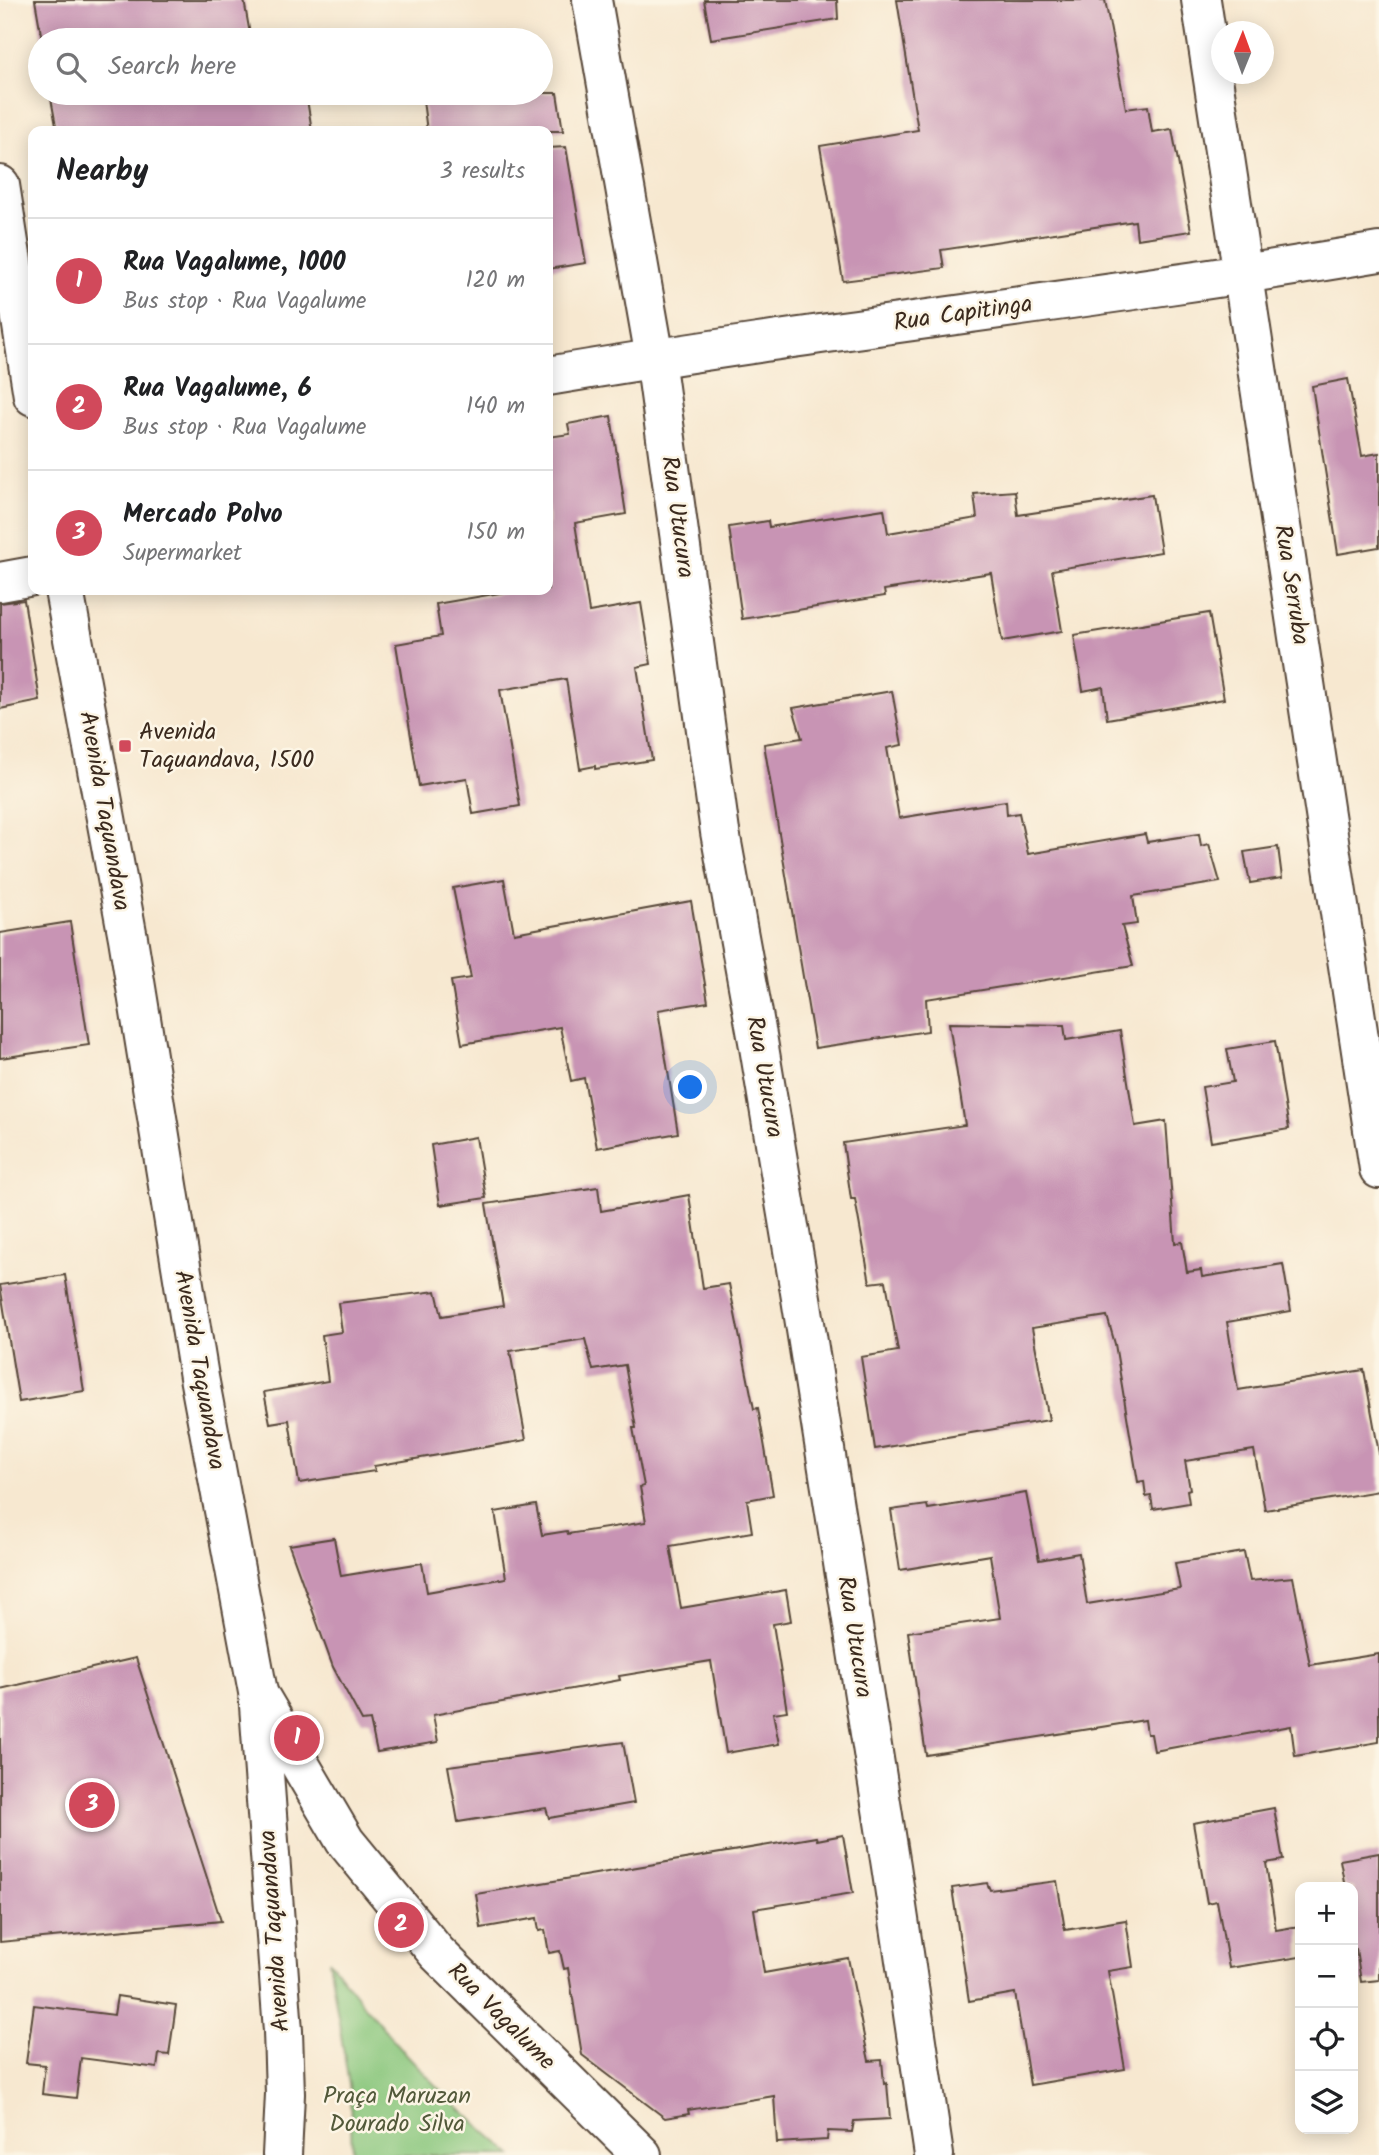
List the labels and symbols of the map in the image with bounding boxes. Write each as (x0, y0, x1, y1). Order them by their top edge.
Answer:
north arrow (1211, 21, 1274, 84)
street label: Rua Capitinga (891, 285, 1035, 343)
street label: Rua Utucura (649, 453, 705, 581)
street label: Rua Serruba (1262, 522, 1320, 648)
street label: Avenida Taquandava (67, 708, 141, 914)
place label: Avenida Taquandava, 1500 (139, 713, 314, 780)
marker: Avenida Taquandava, 1500 (117, 738, 133, 754)
street label: Rua Utucura (734, 1013, 794, 1141)
your location (673, 1070, 707, 1104)
street label: Avenida Taquandava (162, 1267, 236, 1473)
street label: Rua Utucura (825, 1573, 883, 1701)
pin: 1 (274, 1712, 320, 1764)
pin: 3 (69, 1779, 115, 1831)
street label: Avenida Taquandava (248, 1829, 302, 2033)
pin: 2 (378, 1899, 424, 1951)
street label: Rua Vagalume (438, 1954, 565, 2081)
park label: Praça Maruzan Dourado Silva (323, 2077, 471, 2144)

